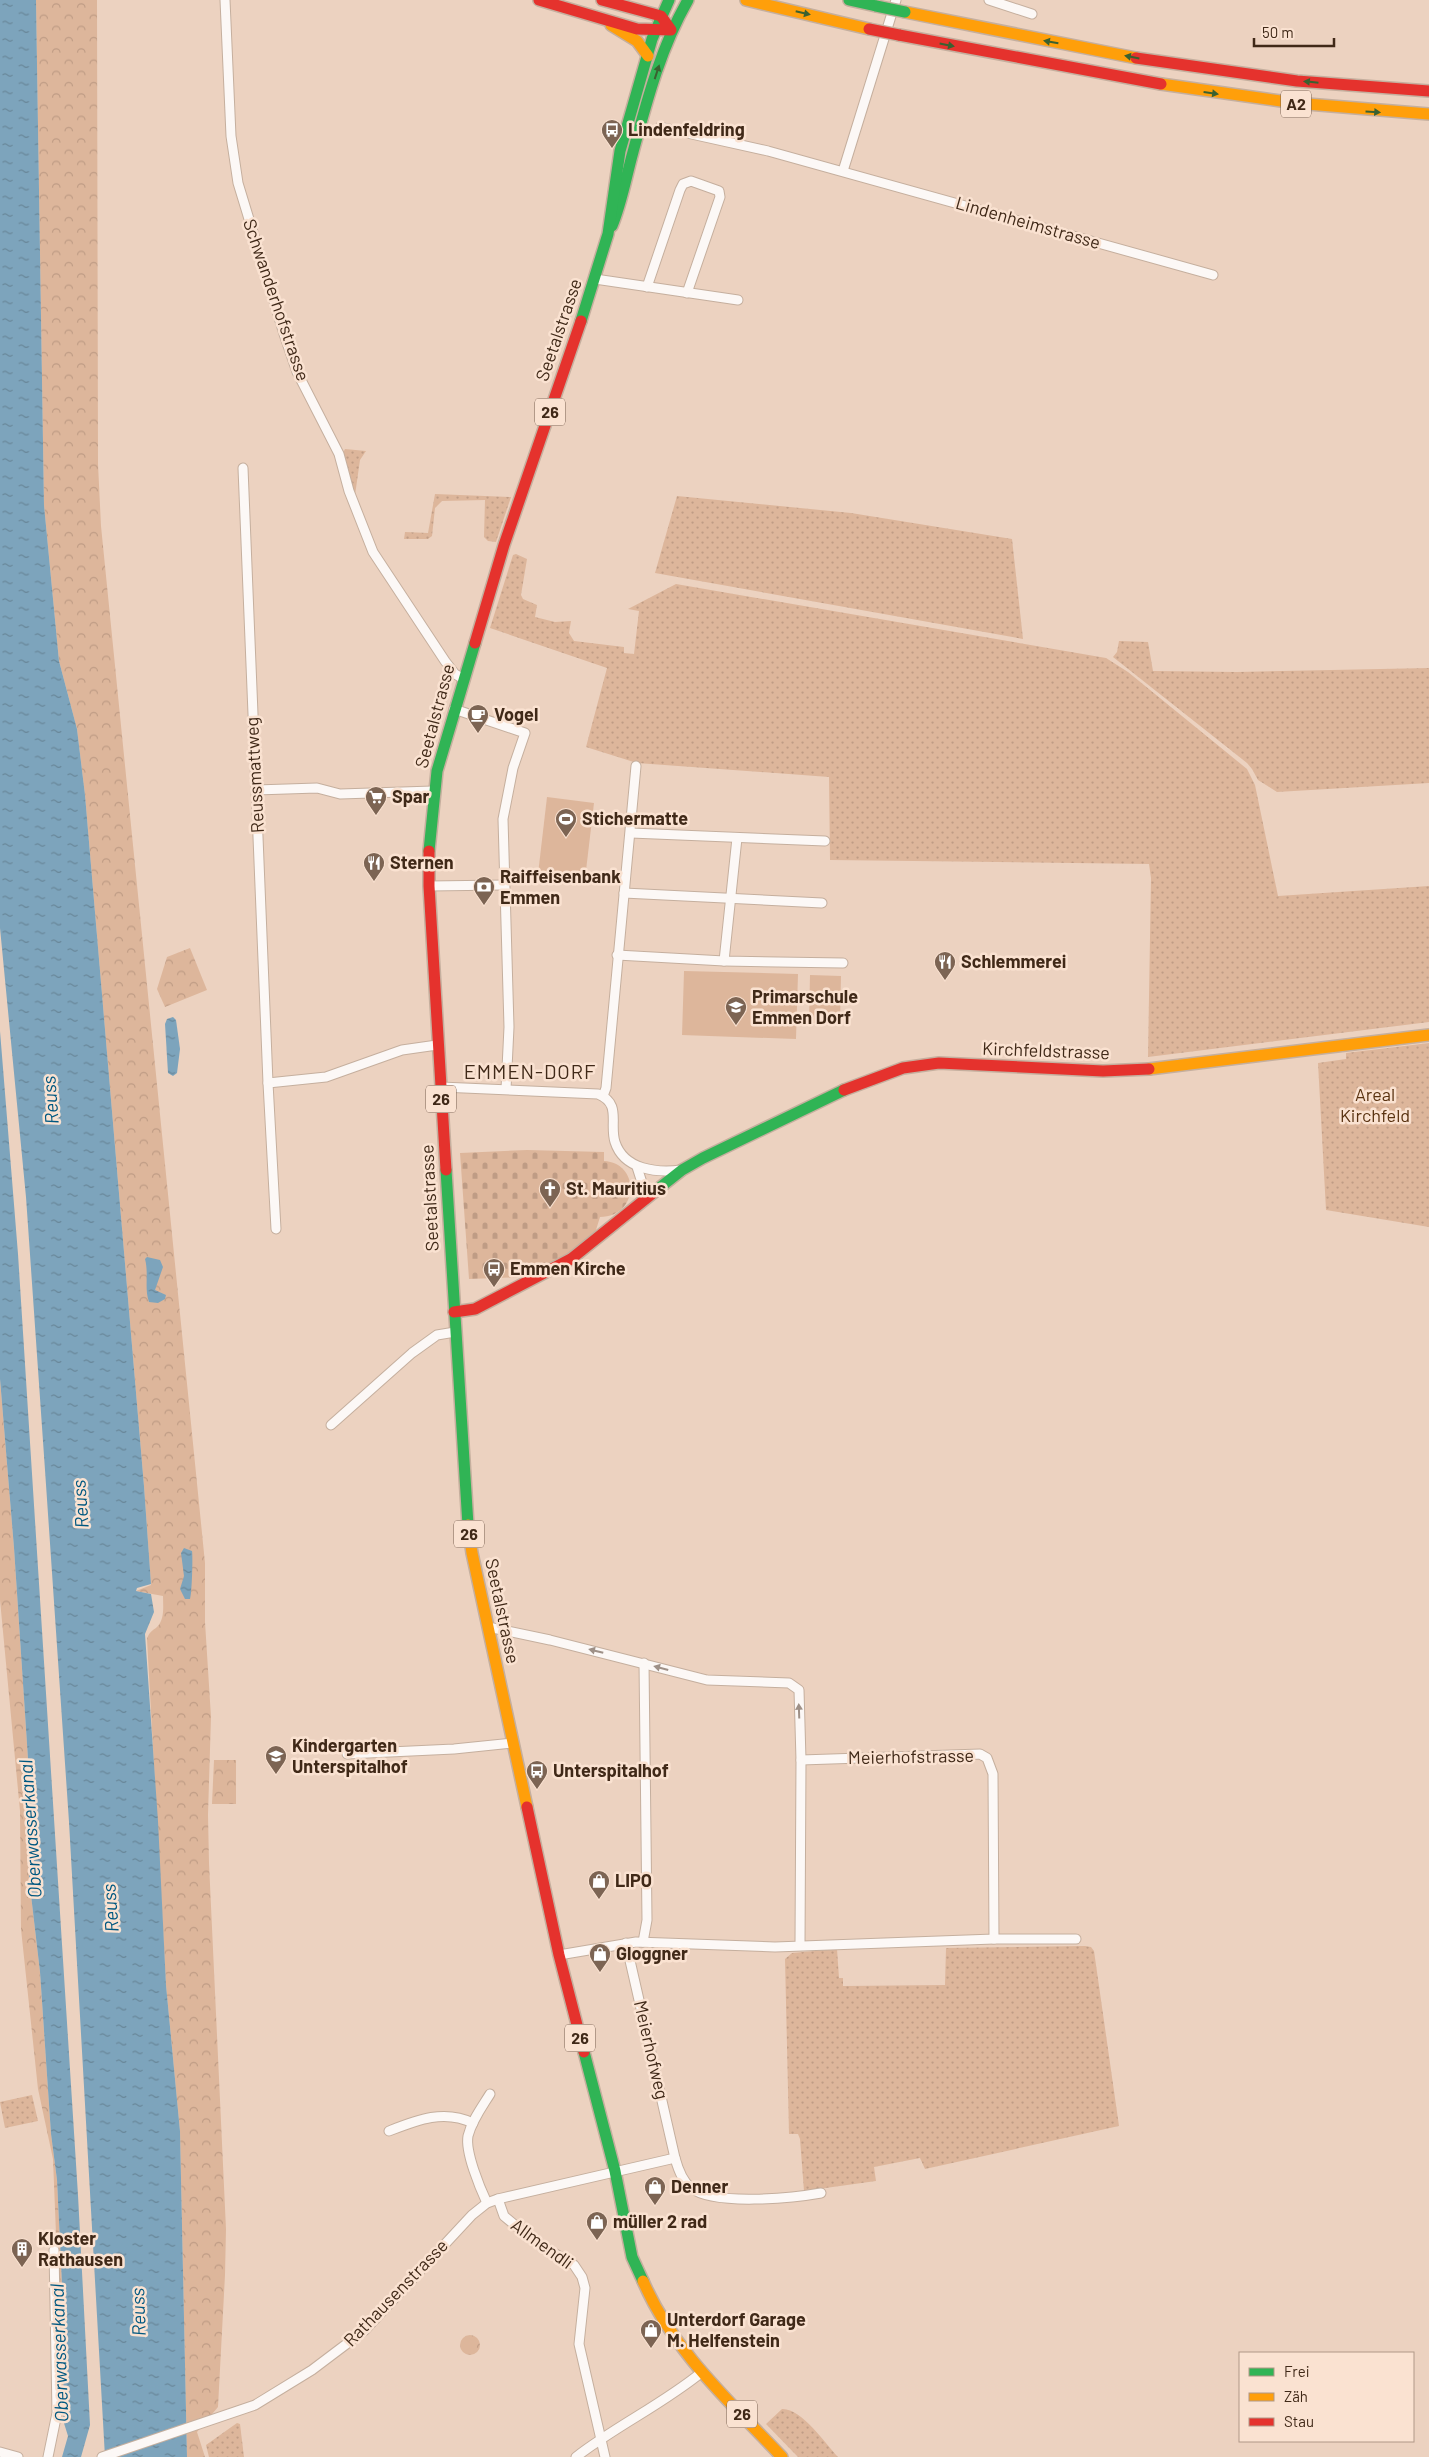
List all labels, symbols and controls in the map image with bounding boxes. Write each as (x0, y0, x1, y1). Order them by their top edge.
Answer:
one-way arrow (796, 10, 812, 18)
scale bar (1254, 15, 1334, 47)
text: 50 m (1262, 23, 1294, 41)
one-way arrow (1043, 38, 1059, 46)
one-way arrow (939, 41, 955, 49)
one-way arrow (1125, 53, 1140, 61)
one-way arrow (654, 65, 661, 80)
one-way arrow (1302, 78, 1318, 86)
one-way arrow (1204, 89, 1220, 97)
road number: A2 (1281, 90, 1311, 118)
one-way arrow (1365, 108, 1381, 116)
bus stop icon: Lindenfeldring (600, 118, 624, 149)
place label: Lindenfeldring (628, 118, 745, 140)
street label: Lindenheimstrasse (953, 191, 1103, 253)
street label: Schwanderhofstrasse (239, 216, 315, 384)
street label: Seetalstrasse (530, 276, 586, 384)
road number: 26 (535, 398, 565, 426)
street label: Seetalstrasse (410, 661, 459, 770)
cafe icon: Vogel (466, 703, 490, 734)
place label: Vogel (494, 703, 538, 725)
street label: Reussmattweg (240, 716, 268, 834)
supermarket icon: Spar (364, 785, 388, 816)
place label: Spar (392, 785, 429, 807)
sports icon: Stichermatte (554, 807, 578, 838)
place label: Stichermatte (582, 807, 688, 829)
restaurant icon: Sternen (362, 851, 386, 882)
place label: Sternen (390, 851, 454, 873)
place label: Raiffeisenbank Emmen (500, 865, 621, 908)
bank icon: Raiffeisenbank Emmen (472, 875, 496, 906)
restaurant icon: Schlemmerei (933, 950, 957, 981)
place label: Schlemmerei (961, 950, 1066, 972)
place label: Primarschule Emmen Dorf (752, 985, 858, 1028)
school or university icon: Primarschule Emmen Dorf (724, 995, 748, 1026)
street label: Kirchfeldstrasse (982, 1037, 1110, 1063)
district label: EMMEN-DORF (464, 1059, 596, 1083)
water label: Reuss (36, 1075, 63, 1125)
park label: Areal Kirchfeld (1340, 1083, 1410, 1126)
road number: 26 (426, 1086, 456, 1112)
street label: Seetalstrasse (415, 1144, 443, 1252)
church icon: St. Mauritius (538, 1177, 562, 1208)
place label: St. Mauritius (566, 1177, 666, 1199)
bus stop icon: Emmen Kirche (482, 1257, 506, 1288)
place label: Emmen Kirche (510, 1257, 626, 1279)
water label: Reuss (66, 1479, 93, 1529)
road number: 26 (454, 1520, 484, 1548)
street label: Seetalstrasse (481, 1556, 525, 1665)
one-way arrow (589, 1647, 604, 1655)
one-way arrow (654, 1663, 669, 1671)
one-way arrow (795, 1703, 803, 1719)
place label: Kindergarten Unterspitalhof (292, 1734, 408, 1777)
school or university icon: Kindergarten Unterspitalhof (264, 1744, 288, 1775)
street label: Meierhofstrasse (848, 1744, 974, 1768)
water label: Oberwasserkanal (13, 1758, 46, 1899)
bus stop icon: Unterspitalhof (525, 1759, 549, 1790)
place label: Unterspitalhof (553, 1759, 669, 1781)
shop icon: LIPO (587, 1869, 611, 1900)
place label: LIPO (615, 1869, 652, 1891)
water label: Reuss (96, 1883, 123, 1933)
shop icon: Gloggner (588, 1942, 612, 1973)
place label: Gloggner (616, 1942, 688, 1964)
street label: Meierhofweg (630, 1998, 674, 2101)
road number: 26 (565, 2025, 595, 2052)
shop icon: Denner (643, 2175, 667, 2206)
place label: Denner (671, 2175, 728, 2197)
shop icon: müller 2 rad (585, 2210, 609, 2241)
place label: müller 2 rad (613, 2210, 707, 2232)
street label: Allmendli (507, 2213, 578, 2273)
place label: Kloster Rathausen (38, 2227, 123, 2270)
street label: Rathausenstrasse (338, 2234, 452, 2351)
building icon: Kloster Rathausen (10, 2237, 34, 2268)
water label: Oberwasserkanal (45, 2283, 72, 2423)
water label: Reuss (125, 2287, 150, 2337)
place label: Unterdorf Garage M. Helfenstein (667, 2308, 806, 2351)
shop icon: Unterdorf Garage M. Helfenstein (639, 2318, 663, 2349)
legend (1239, 2352, 1414, 2442)
text: Frei (1284, 2362, 1310, 2380)
text: Zäh (1284, 2387, 1308, 2405)
road number: 26 (727, 2400, 757, 2428)
text: Stau (1284, 2412, 1314, 2430)

